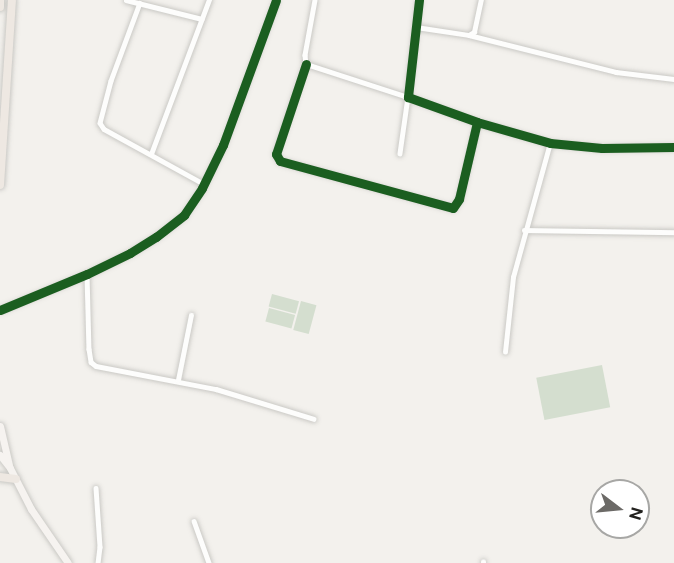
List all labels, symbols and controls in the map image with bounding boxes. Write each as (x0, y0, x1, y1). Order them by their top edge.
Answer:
north arrow (590, 479, 650, 539)
text: N (625, 505, 647, 522)

